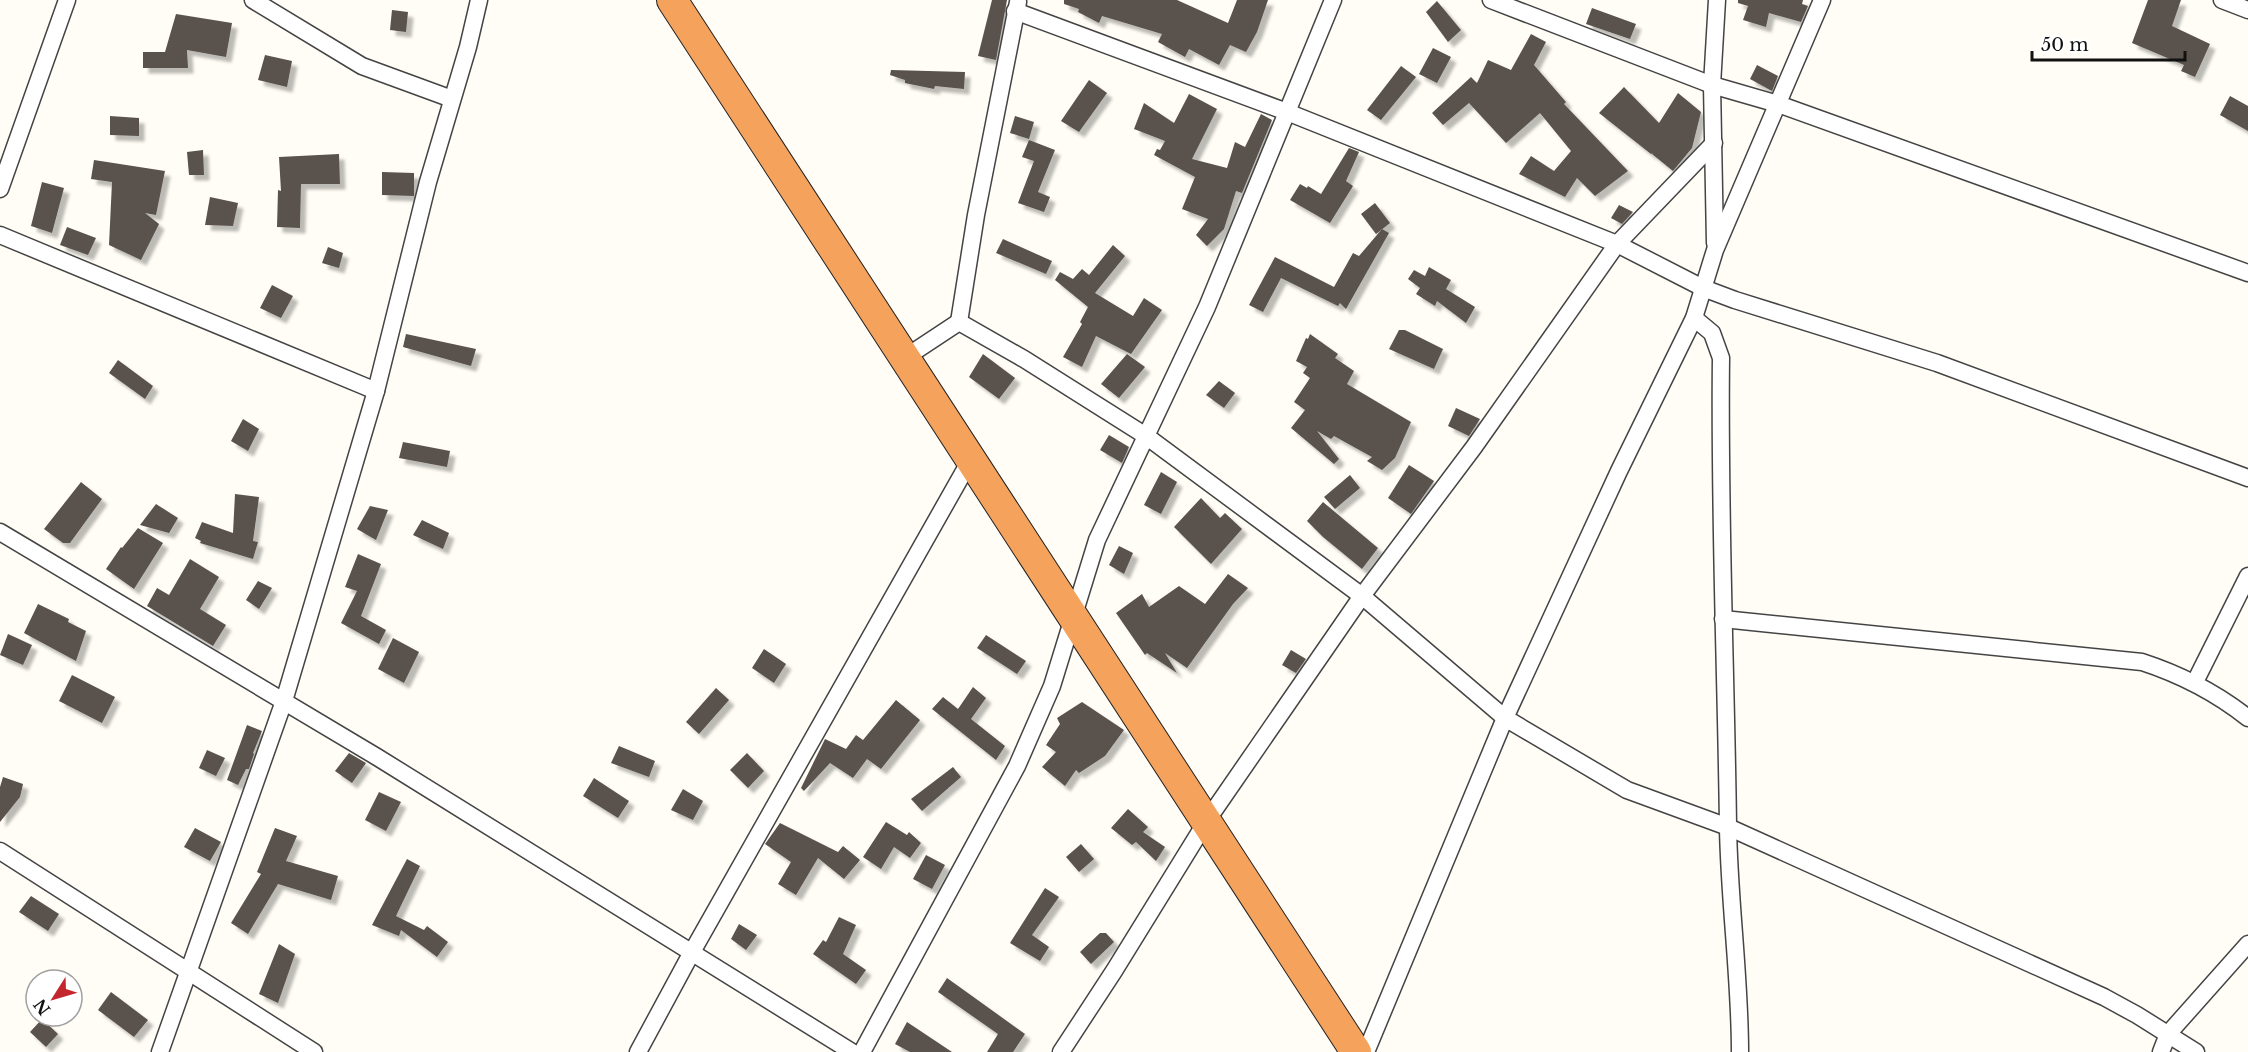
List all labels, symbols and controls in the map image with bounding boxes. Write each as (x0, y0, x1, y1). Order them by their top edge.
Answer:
scale bar (2032, 24, 2185, 62)
text: 50 m (2041, 34, 2089, 56)
north arrow (24, 968, 84, 1028)
text: N (30, 995, 55, 1019)

